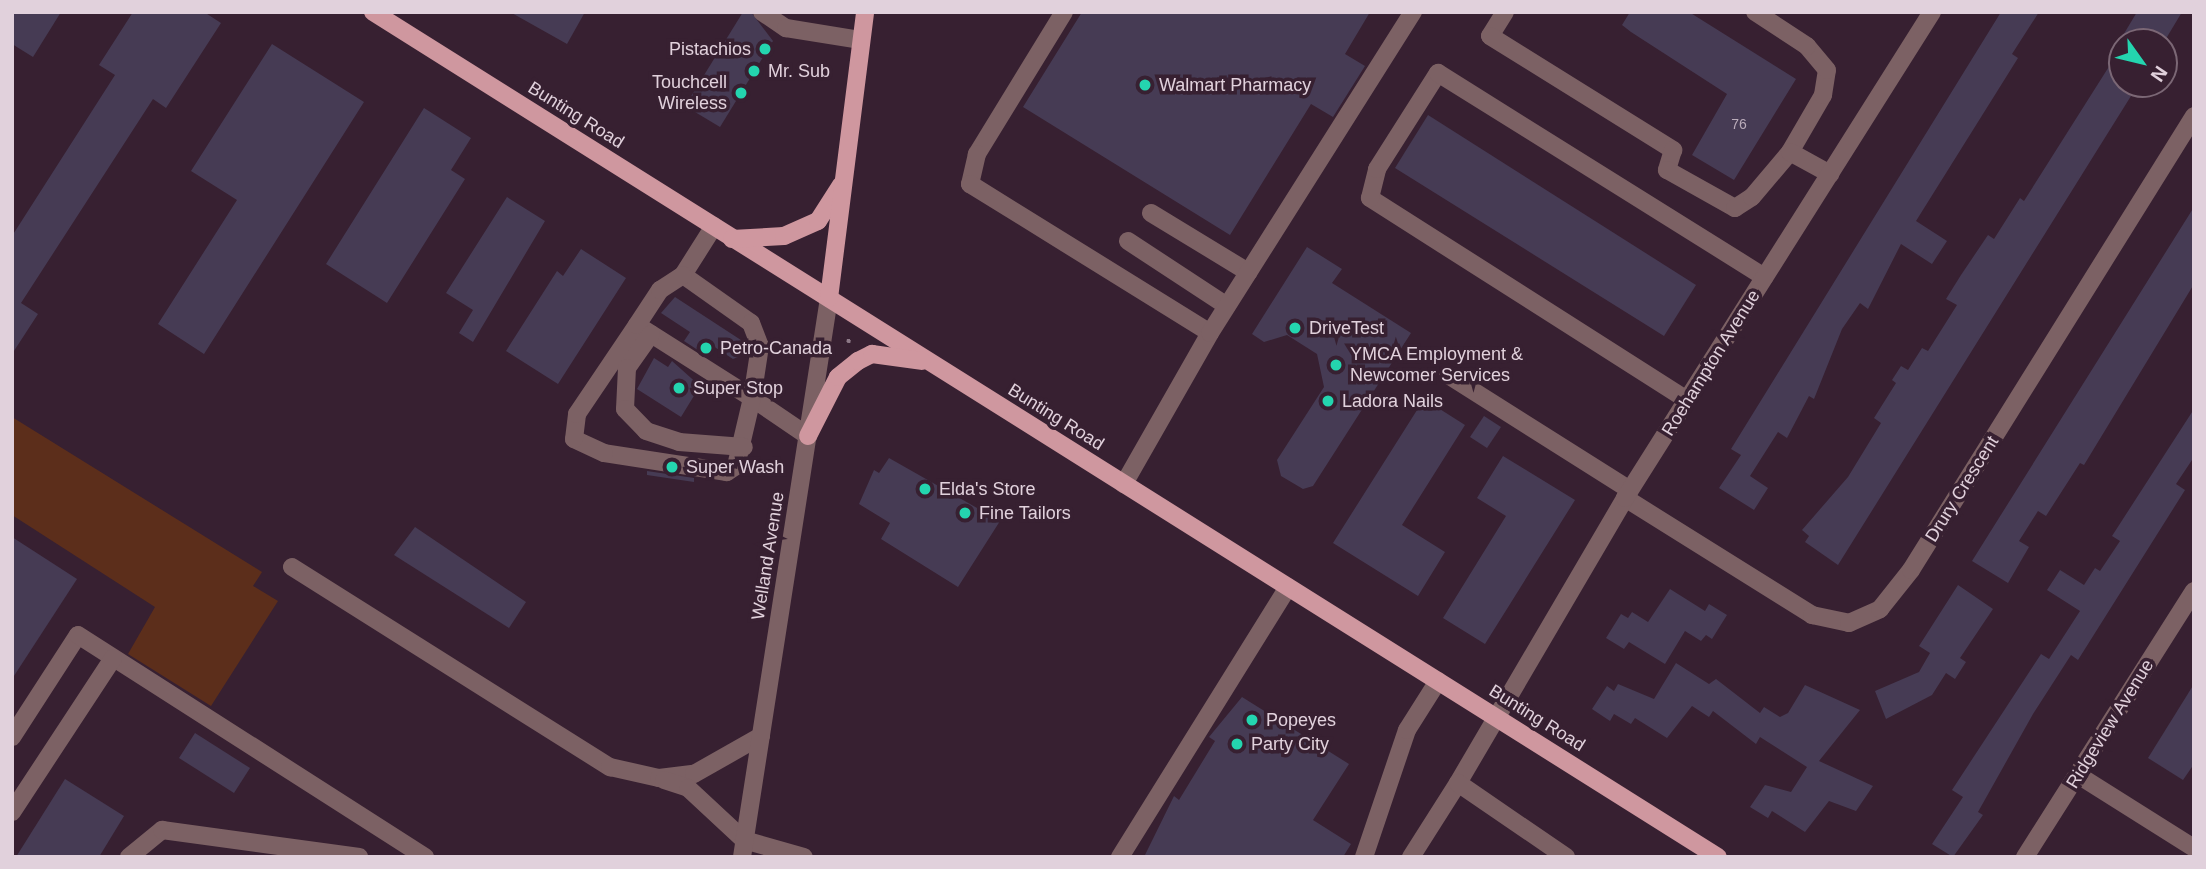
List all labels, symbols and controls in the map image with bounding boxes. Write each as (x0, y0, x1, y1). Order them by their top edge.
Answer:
north arrow (2108, 28, 2178, 98)
place label: Pistachios (669, 38, 751, 60)
marker: Pistachios (757, 41, 773, 57)
place label: Mr. Sub (768, 60, 830, 82)
text: N (2147, 62, 2172, 85)
marker: Mr. Sub (746, 63, 762, 79)
place label: Touchcell Wireless (652, 72, 727, 114)
place label: Walmart Pharmacy (1159, 74, 1311, 96)
street label: Bunting Road (524, 77, 628, 153)
marker: Walmart Pharmacy (1137, 77, 1153, 93)
marker: Touchcell Wireless (733, 85, 749, 101)
house number: 76 (1731, 116, 1747, 132)
street label: Roehampton Avenue (1657, 286, 1765, 440)
place label: DriveTest (1309, 317, 1384, 339)
marker: DriveTest (1287, 320, 1303, 336)
place label: Petro-Canada (720, 337, 832, 359)
marker: Petro-Canada (698, 340, 714, 356)
place label: YMCA Employment & Newcomer Services (1350, 344, 1524, 386)
marker: YMCA Employment & Newcomer Services (1328, 357, 1344, 373)
place label: Super Stop (693, 377, 783, 399)
street label: Bunting Road (1004, 379, 1108, 455)
marker: Super Stop (671, 380, 687, 396)
place label: Ladora Nails (1342, 390, 1443, 412)
marker: Ladora Nails (1320, 393, 1336, 409)
street label: Drury Crescent (1921, 432, 2003, 546)
place label: Super Wash (686, 456, 784, 478)
marker: Super Wash (664, 459, 680, 475)
place label: Elda's Store (939, 478, 1035, 500)
marker: Elda's Store (917, 481, 933, 497)
street label: Welland Avenue (747, 490, 789, 622)
place label: Fine Tailors (979, 502, 1071, 524)
marker: Fine Tailors (957, 505, 973, 521)
street label: Ridgeview Avenue (2061, 655, 2159, 793)
street label: Bunting Road (1485, 680, 1589, 756)
place label: Popeyes (1266, 709, 1336, 731)
marker: Popeyes (1244, 712, 1260, 728)
place label: Party City (1251, 733, 1329, 755)
marker: Party City (1229, 736, 1245, 752)

